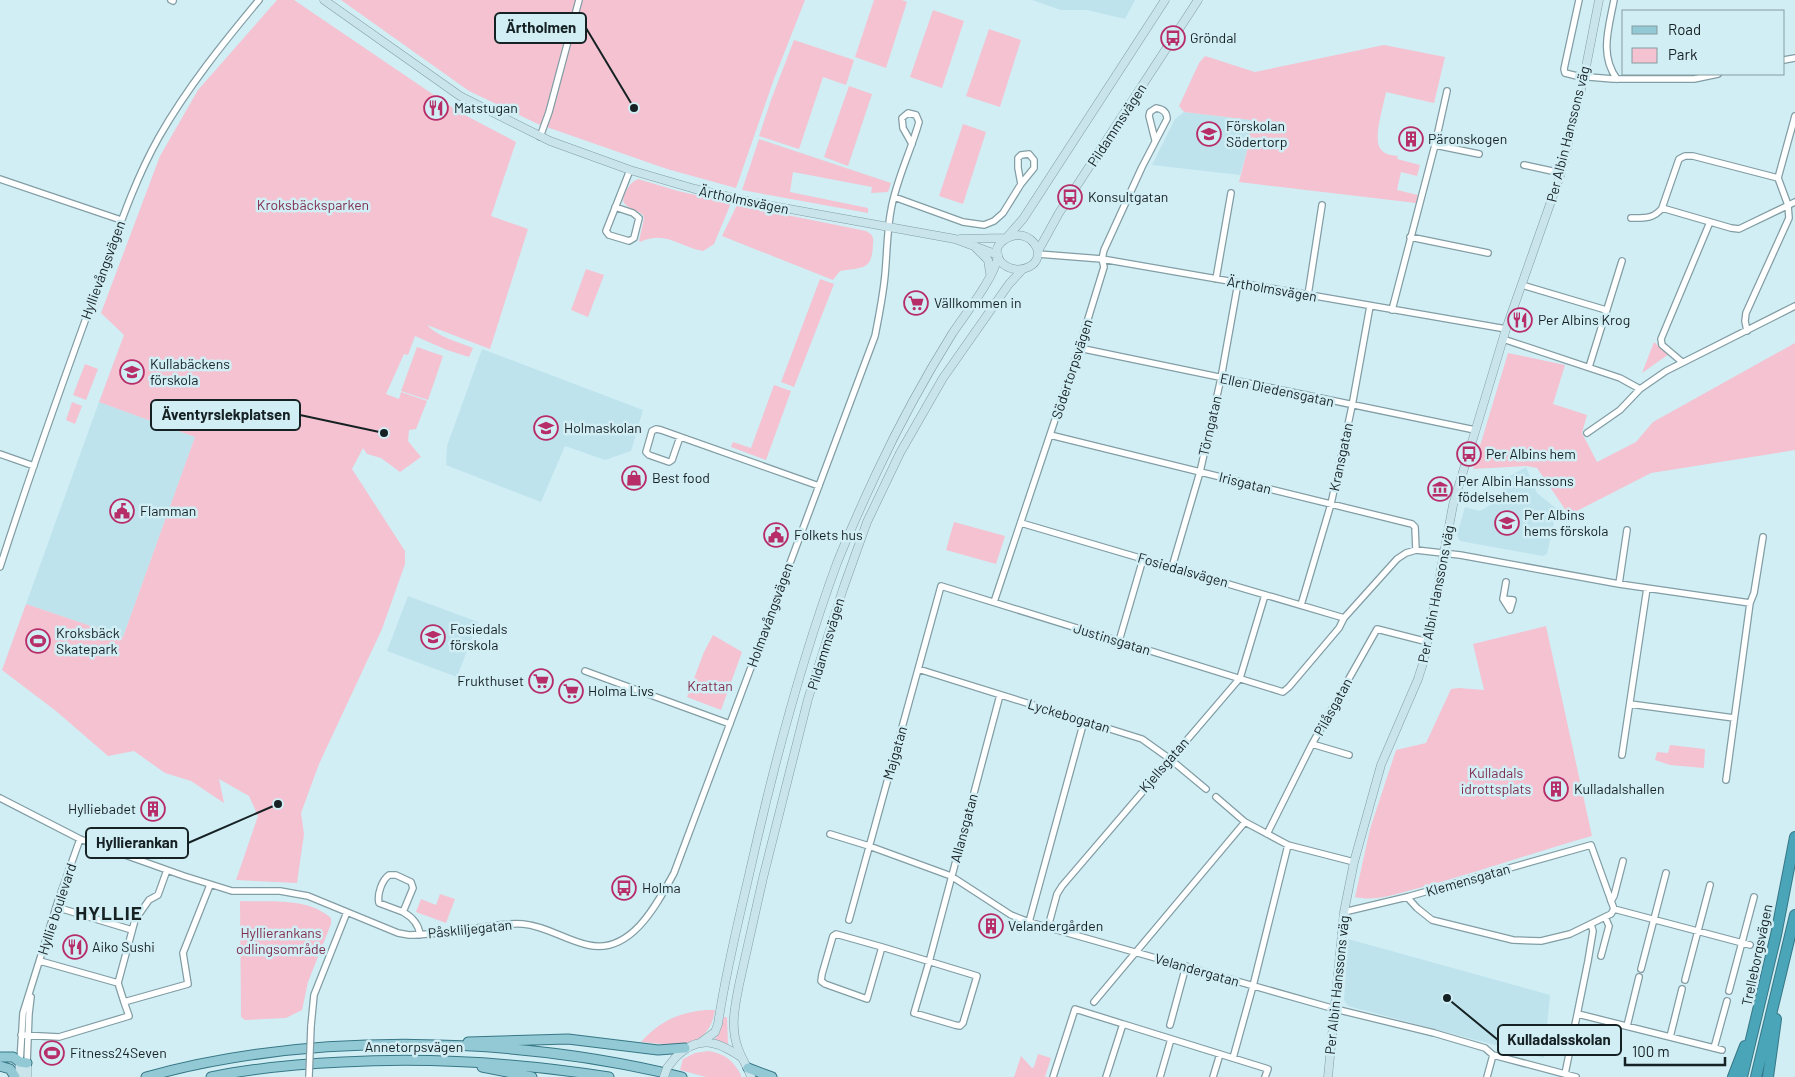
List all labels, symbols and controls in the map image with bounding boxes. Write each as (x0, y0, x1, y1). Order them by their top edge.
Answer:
legend (1622, 10, 1785, 75)
callout: Ärtholmen (495, 13, 586, 43)
text: Ärtholmen (506, 18, 576, 36)
text: Road (1668, 20, 1701, 38)
bus stop icon: Gröndal (1160, 25, 1186, 51)
place label: Gröndal (1190, 29, 1237, 46)
text: Park (1668, 45, 1698, 63)
street label: Per Albin Hanssons väg (1542, 64, 1593, 204)
street label: Pildammsvägen (1083, 80, 1150, 169)
restaurant icon: Matstugan (423, 95, 449, 121)
place label: Matstugan (454, 99, 518, 116)
place label: Förskolan Södertorp (1226, 117, 1287, 150)
school or university icon: Förskolan Södertorp (1196, 121, 1222, 147)
building icon: Päronskogen (1398, 126, 1424, 152)
place label: Päronskogen (1428, 130, 1507, 147)
street label: Ärtholmsvägen (698, 182, 790, 217)
bus stop icon: Konsultgatan (1057, 184, 1083, 210)
place label: Konsultgatan (1088, 188, 1168, 205)
park label: Kroksbäcksparken (257, 196, 369, 213)
street label: Hyllievångsvägen (77, 218, 128, 322)
street label: Ärtholmsvägen (1226, 272, 1318, 305)
supermarket icon: Vällkommen in (903, 290, 929, 316)
place label: Vällkommen in (934, 294, 1022, 311)
restaurant icon: Per Albins Krog (1507, 307, 1533, 333)
place label: Per Albins Krog (1538, 311, 1630, 328)
street label: Södertorpsvägen (1047, 317, 1096, 421)
place label: Kullabäckens förskola (150, 355, 230, 388)
school or university icon: Kullabäckens förskola (119, 359, 145, 385)
street label: Ellen Diedensgatan (1219, 369, 1336, 410)
street label: Törngatan (1194, 394, 1225, 458)
callout: Äventyrslekplatsen (151, 400, 300, 430)
text: Äventyrslekplatsen (162, 405, 290, 423)
school or university icon: Holmaskolan (533, 415, 559, 441)
place label: Holmaskolan (564, 419, 642, 436)
street label: Kransgatan (1325, 421, 1356, 493)
bus stop icon: Per Albins hem (1456, 441, 1482, 467)
place label: Per Albins hem (1486, 445, 1576, 462)
shop icon: Best food (621, 465, 647, 491)
street label: Irisgatan (1217, 468, 1273, 497)
place label: Best food (652, 469, 710, 486)
place label: Per Albin Hanssons födelsehem (1458, 472, 1574, 505)
museum icon: Per Albin Hanssons födelsehem (1427, 476, 1453, 502)
public building icon: Flamman (109, 498, 135, 524)
place label: Flamman (140, 502, 196, 519)
place label: Per Albins hems förskola (1524, 506, 1608, 539)
school or university icon: Per Albins hems förskola (1494, 510, 1520, 536)
public building icon: Folkets hus (763, 522, 789, 548)
street label: Per Albin Hanssons väg (1414, 524, 1457, 664)
place label: Folkets hus (794, 526, 863, 543)
street label: Fosiedalsvägen (1136, 548, 1230, 591)
street label: Holmavångsvägen (743, 560, 796, 669)
street label: Pildammsvägen (803, 596, 848, 692)
street label: Justinsgatan (1072, 619, 1153, 658)
place label: Fosiedals förskola (450, 620, 508, 653)
place label: Kroksbäck Skatepark (56, 624, 120, 657)
school or university icon: Fosiedals förskola (420, 624, 446, 650)
sports icon: Kroksbäck Skatepark (25, 628, 51, 654)
supermarket icon: Frukthuset (528, 668, 554, 694)
place label: Frukthuset (457, 672, 524, 689)
street label: Pilåsgatan (1310, 675, 1355, 739)
park label: Krattan (687, 677, 733, 694)
supermarket icon: Holma Livs (558, 678, 584, 704)
place label: Holma Livs (588, 682, 654, 699)
street label: Lyckebogatan (1026, 695, 1112, 736)
street label: Majgatan (879, 724, 910, 782)
street label: Kjellsgatan (1135, 734, 1192, 796)
park label: Kulladals idrottsplats (1461, 764, 1532, 797)
building icon: Kulladalshallen (1543, 776, 1569, 802)
place label: Kulladalshallen (1574, 780, 1665, 797)
street label: Allansgatan (946, 791, 981, 864)
building icon: Hylliebadet (140, 796, 166, 822)
place label: Hylliebadet (68, 800, 136, 817)
callout: Hyllierankan (86, 828, 188, 858)
text: Hyllierankan (96, 833, 178, 851)
street label: Klemensgatan (1424, 859, 1512, 900)
street label: Hyllie boulevard (34, 861, 79, 957)
bus stop icon: Holma (611, 875, 637, 901)
place label: Holma (642, 879, 681, 896)
district label: HYLLIE (75, 901, 143, 924)
street label: Trelleborgsvägen (1737, 902, 1776, 1007)
building icon: Velandergården (978, 913, 1004, 939)
street label: Per Albin Hanssons väg (1321, 915, 1352, 1055)
street label: Påskliljegatan (427, 916, 513, 941)
place label: Velandergården (1008, 917, 1103, 934)
park label: Hyllierankans odlingsområde (236, 924, 326, 957)
restaurant icon: Aiko Sushi (62, 934, 88, 960)
place label: Aiko Sushi (92, 938, 155, 955)
street label: Velandergatan (1153, 949, 1241, 990)
callout: Kulladalsskolan (1498, 1025, 1621, 1055)
text: Kulladalsskolan (1507, 1030, 1611, 1048)
scale bar (1625, 1034, 1725, 1066)
street label: Annetorpsvägen (365, 1038, 463, 1055)
sports icon: Fitness24Seven (39, 1040, 65, 1066)
text: 100 m (1632, 1042, 1670, 1060)
place label: Fitness24Seven (70, 1044, 167, 1061)

